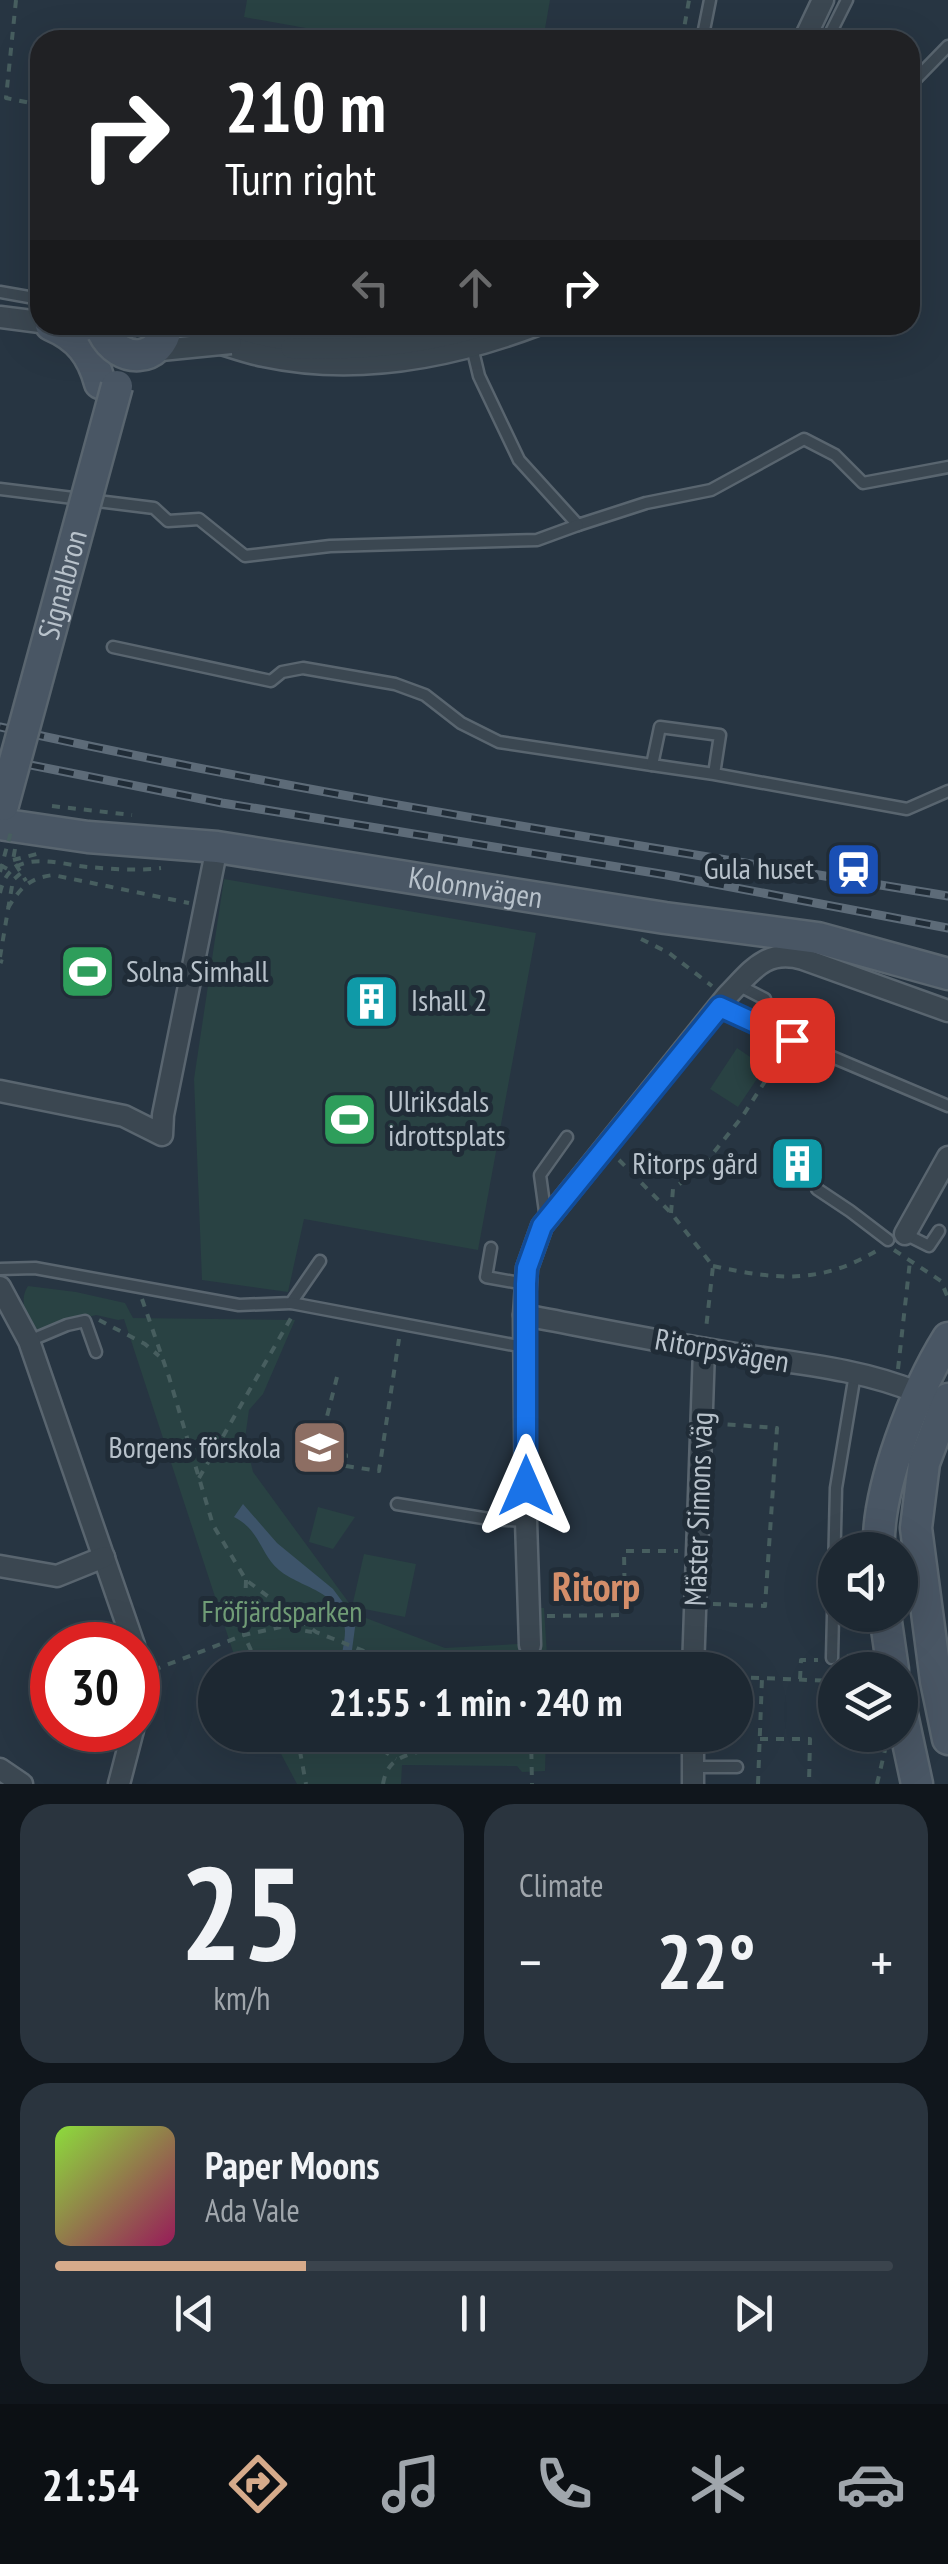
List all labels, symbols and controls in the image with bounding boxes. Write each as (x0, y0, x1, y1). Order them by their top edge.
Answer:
text: 210 m (225, 61, 386, 151)
icon: right (60, 70, 190, 200)
text: Turn right (225, 149, 376, 207)
icon: left (343, 260, 398, 315)
icon: ahead (448, 260, 503, 315)
icon: right (553, 260, 608, 315)
street label: Signalbron (28, 525, 95, 644)
station icon: Gula huset (823, 839, 883, 899)
place label: Gula huset (704, 848, 815, 887)
street label: Kolonnvägen (406, 857, 545, 916)
sports icon: Solna Simhall (57, 942, 117, 1002)
place label: Solna Simhall (126, 951, 268, 990)
building icon: Ishall 2 (342, 971, 402, 1031)
place label: Ishall 2 (411, 980, 487, 1019)
pin (750, 998, 835, 1083)
icon: arrive (765, 1013, 820, 1068)
place label: Ulriksdals idrottsplats (388, 1081, 506, 1154)
sports icon: Ulriksdals idrottsplats (319, 1089, 379, 1149)
building icon: Ritorps gård (767, 1134, 827, 1194)
place label: Ritorps gård (632, 1143, 758, 1182)
street label: Ritorpsvägen (652, 1319, 792, 1380)
street label: Mäster Simons väg (675, 1411, 720, 1607)
school or university icon: Borgens förskola (290, 1418, 350, 1478)
place label: Borgens förskola (109, 1427, 281, 1466)
position arrow (474, 1434, 578, 1538)
map controls (818, 1532, 918, 1752)
button: sound (818, 1532, 918, 1632)
district label: Ritorp (552, 1560, 640, 1612)
park label: Fröfjärdsparken (202, 1591, 362, 1630)
speed limit sign: 30 (30, 1622, 160, 1752)
button: layers (818, 1652, 918, 1752)
text: 21:55 · 1 min · 240 m (329, 1677, 622, 1726)
text: 25 (180, 1828, 304, 1996)
text: Climate (519, 1864, 603, 1906)
text: 22° (656, 1913, 756, 2010)
text: − (519, 1926, 542, 1997)
text: + (870, 1926, 893, 1997)
text: km/h (214, 1977, 270, 2019)
text: Paper Moons (205, 2140, 380, 2189)
text: Ada Vale (205, 2189, 300, 2231)
icon: previous (167, 2286, 222, 2341)
icon: pause (446, 2286, 501, 2341)
icon: next (726, 2286, 781, 2341)
icon: directions (223, 2449, 293, 2519)
icon: music (376, 2449, 446, 2519)
icon: phone (529, 2449, 599, 2519)
icon: climate (683, 2449, 753, 2519)
icon: car (836, 2449, 906, 2519)
text: 21:54 (42, 2455, 139, 2513)

